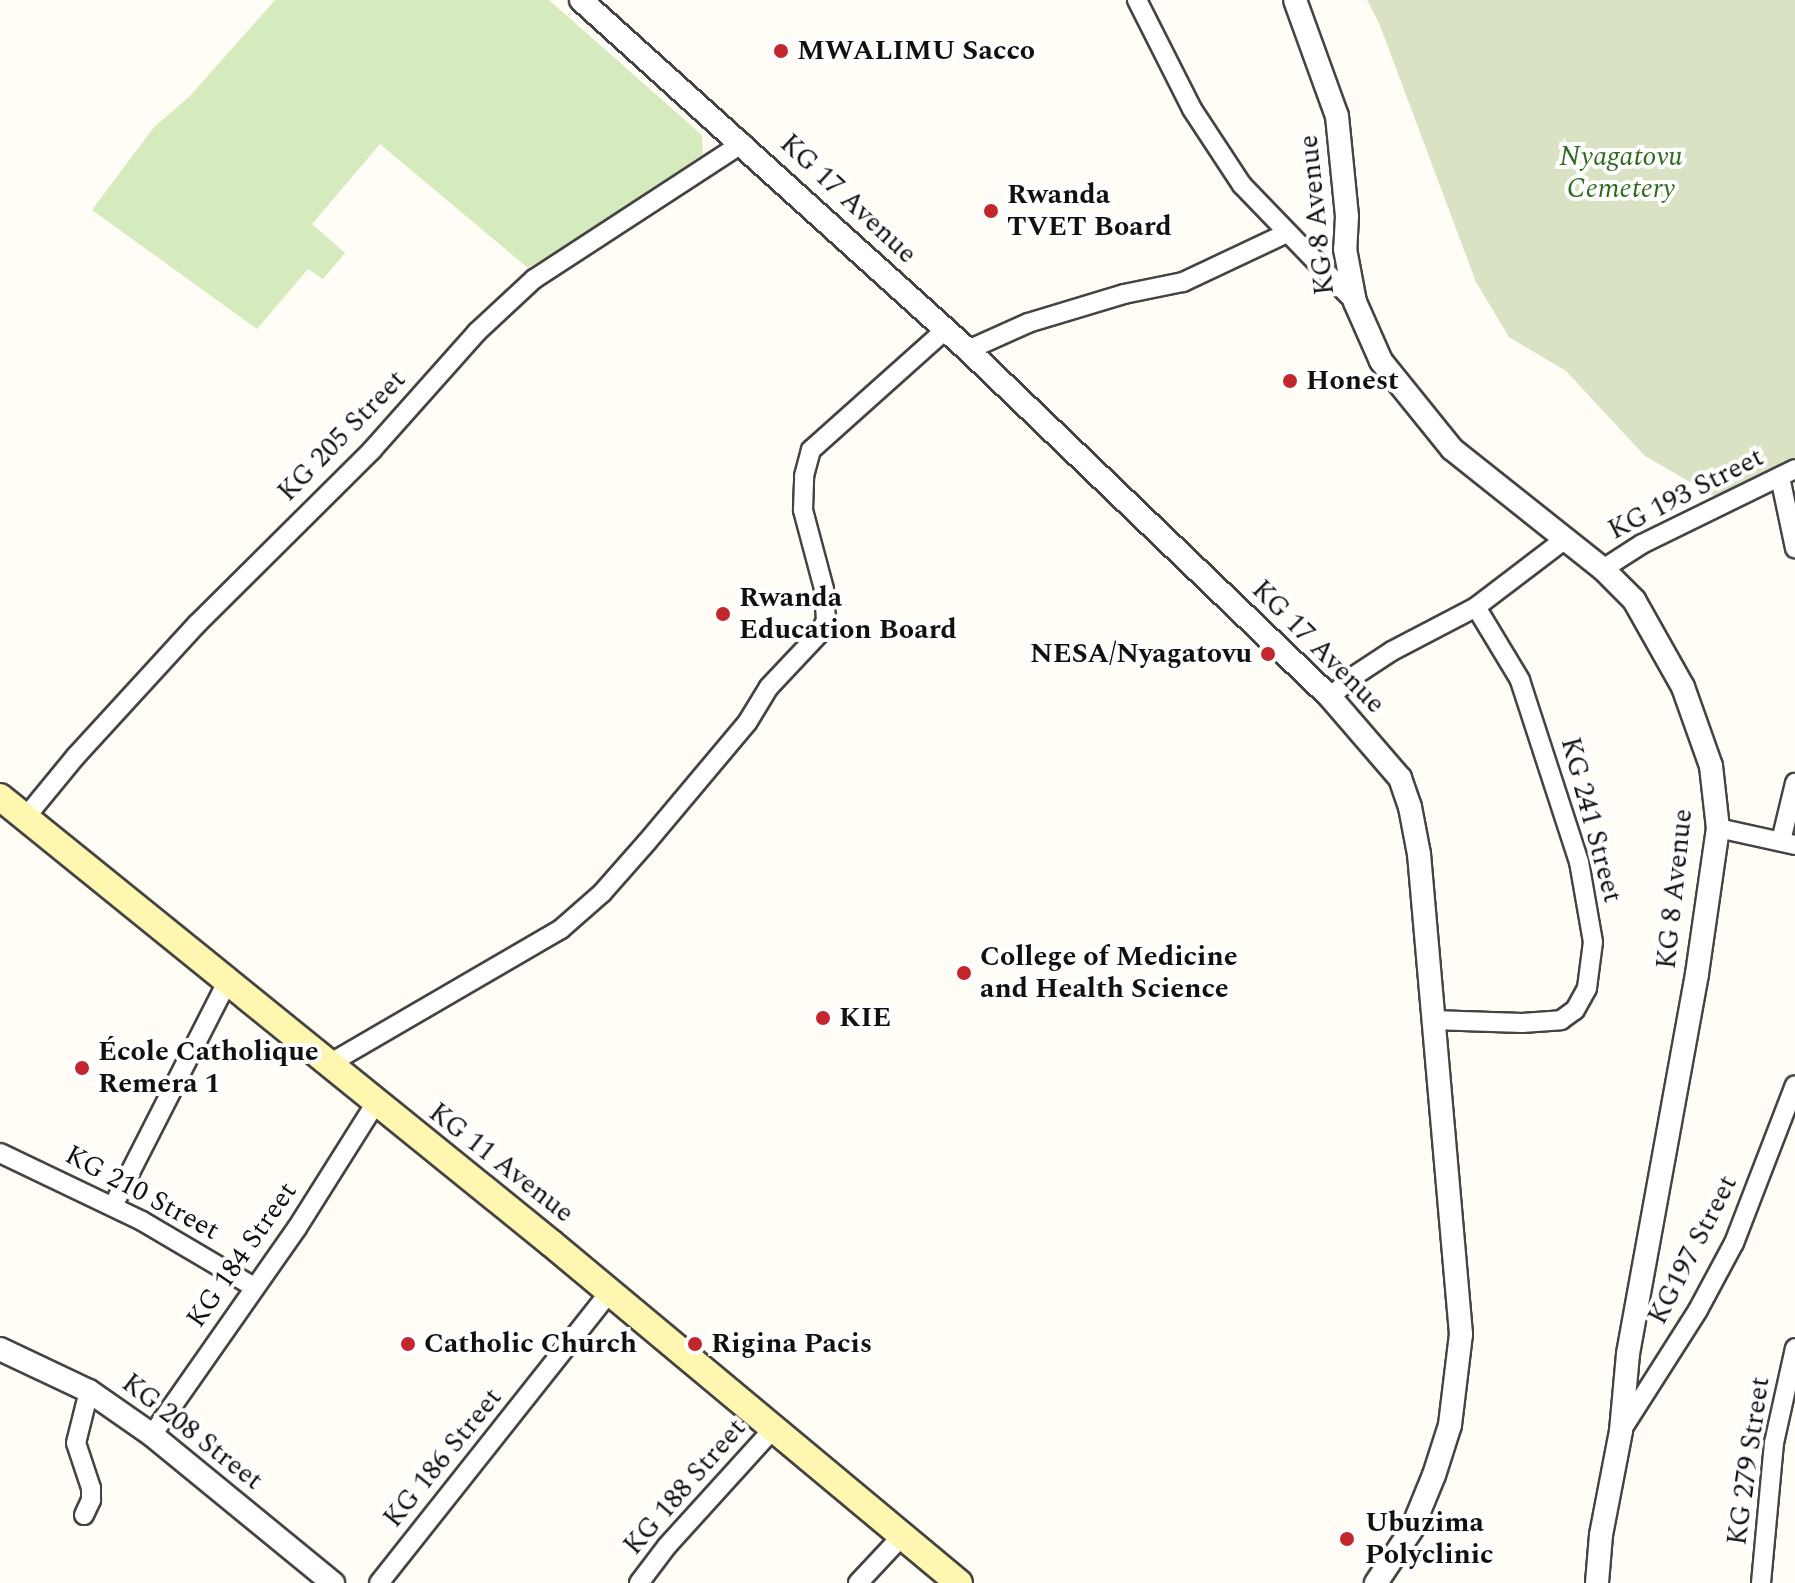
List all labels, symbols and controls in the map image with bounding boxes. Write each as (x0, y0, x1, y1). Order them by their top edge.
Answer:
place label: MWALIMU Sacco (797, 34, 1035, 68)
marker: MWALIMU Sacco (772, 42, 790, 60)
street label: KG 17 Avenue (773, 127, 923, 271)
street label: KG 8 Avenue (1292, 133, 1342, 297)
park label: Nyagatovu Cemetery (1559, 140, 1683, 206)
place label: Rwanda TVET Board (1007, 178, 1172, 244)
marker: Rwanda TVET Board (982, 202, 1000, 220)
street label: KG 205 Street (271, 363, 413, 509)
place label: Honest (1306, 364, 1399, 398)
marker: Honest (1281, 372, 1299, 390)
street label: KG 193 Street (1603, 440, 1769, 548)
street label: KG 17 Avenue (1244, 573, 1392, 721)
place label: Rwanda Education Board (739, 581, 957, 647)
marker: Rwanda Education Board (714, 605, 732, 623)
place label: NESA/Nyagatovu (1030, 637, 1252, 671)
marker: NESA/Nyagatovu (1259, 645, 1277, 663)
street label: KG 241 Street (1553, 734, 1629, 906)
street label: KG 8 Avenue (1650, 807, 1700, 971)
place label: College of Medicine and Health Science (980, 940, 1238, 1006)
marker: College of Medicine and Health Science (955, 964, 973, 982)
place label: KIE (839, 1001, 891, 1035)
marker: KIE (814, 1009, 832, 1027)
place label: École Catholique Remera 1 (98, 1035, 319, 1101)
marker: École Catholique Remera 1 (73, 1059, 91, 1077)
street label: KG 11 Avenue (422, 1096, 580, 1230)
street label: KG 210 Street (59, 1138, 225, 1248)
street label: KG197 Street (1641, 1170, 1745, 1330)
street label: KG 184 Street (179, 1176, 305, 1334)
place label: Catholic Church (424, 1327, 637, 1361)
place label: Rigina Pacis (711, 1327, 872, 1361)
marker: Catholic Church (399, 1335, 417, 1353)
marker: Rigina Pacis (686, 1335, 704, 1353)
street label: KG 208 Street (115, 1366, 269, 1498)
street label: KG 279 Street (1721, 1374, 1777, 1548)
street label: KG 186 Street (376, 1381, 510, 1535)
street label: KG 188 Street (617, 1412, 753, 1562)
place label: Ubuzima Polyclinic (1365, 1506, 1494, 1572)
marker: Ubuzima Polyclinic (1336, 1528, 1358, 1550)

